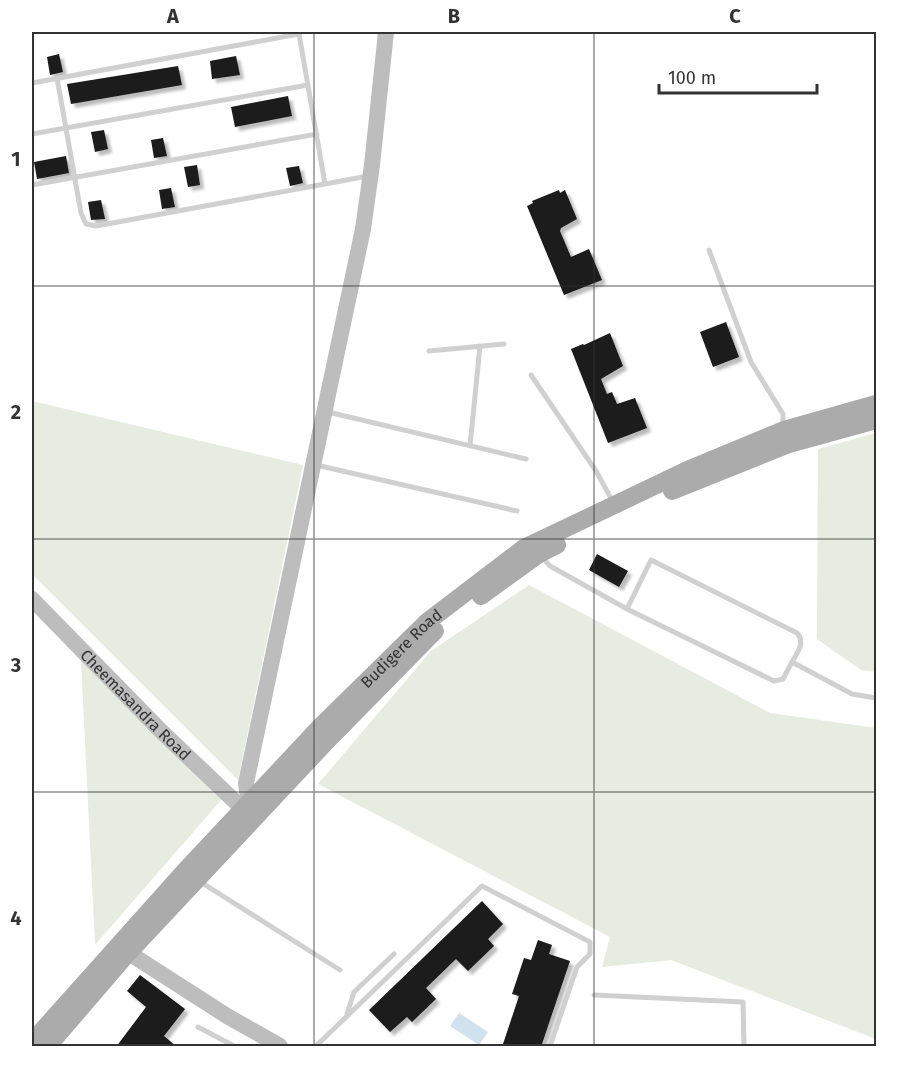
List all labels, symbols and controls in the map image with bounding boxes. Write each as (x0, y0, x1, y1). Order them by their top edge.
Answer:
text: A (166, 4, 180, 28)
text: B (448, 4, 460, 28)
text: C (729, 4, 741, 28)
scale bar (659, 57, 816, 95)
text: 100 m (668, 67, 716, 89)
text: 1 (11, 147, 21, 171)
text: 2 (11, 400, 21, 424)
street label: Budigere Road (357, 605, 446, 692)
street label: Cheemasandra Road (76, 645, 194, 764)
text: 3 (10, 653, 21, 677)
text: 4 (10, 906, 22, 930)

